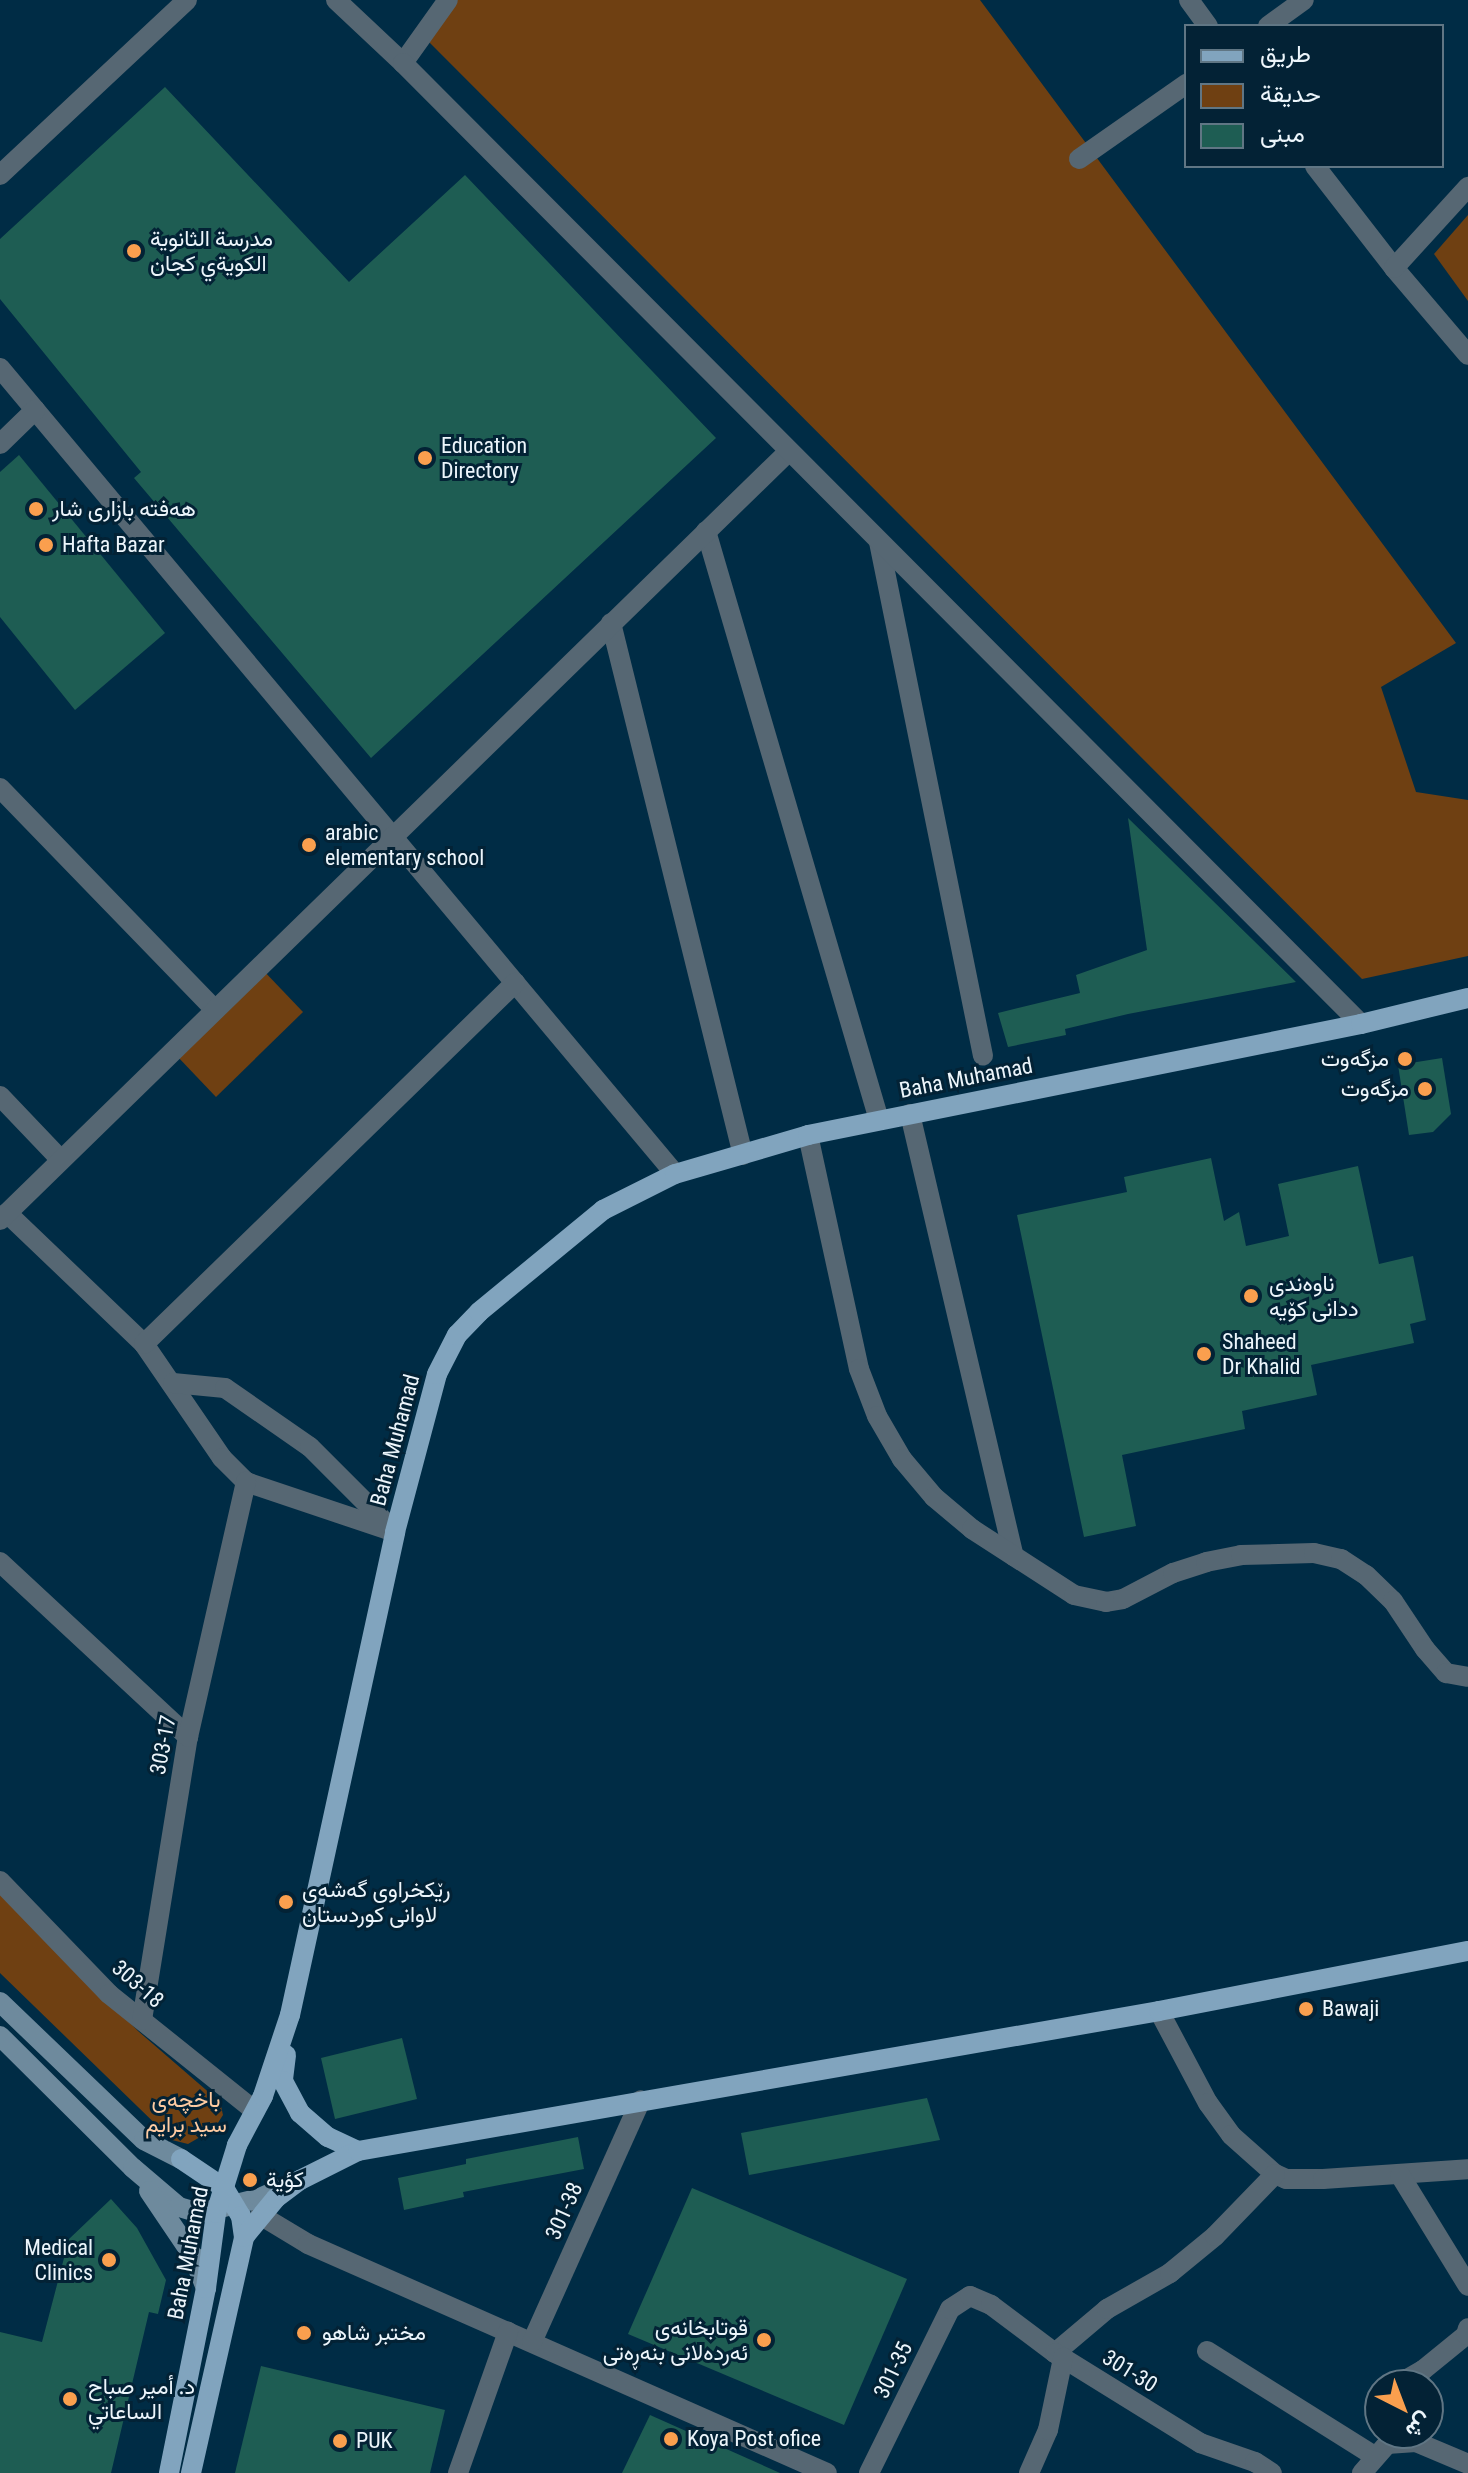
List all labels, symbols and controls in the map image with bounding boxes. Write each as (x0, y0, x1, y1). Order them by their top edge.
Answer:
legend (1184, 24, 1444, 168)
text: طريق (1260, 40, 1311, 68)
text: حديقة (1260, 80, 1321, 108)
text: مبنى (1260, 120, 1305, 148)
place label: مدرسة الثانوية الكويةي كجان (150, 225, 273, 276)
marker: مدرسة الثانوية الكويةي كجان (125, 242, 143, 260)
place label: Education Directory (441, 432, 527, 484)
marker: Education Directory (416, 449, 434, 467)
place label: هەفتە بازاری شار (52, 496, 196, 522)
marker: هەفتە بازاری شار (27, 500, 45, 518)
place label: Hafta Bazar (62, 532, 165, 558)
marker: Hafta Bazar (37, 536, 55, 554)
place label: arabic elementary school (325, 819, 484, 870)
marker: arabic elementary school (300, 836, 318, 854)
place label: مزگەوت (1321, 1046, 1389, 1072)
marker: مزگەوت (1396, 1050, 1414, 1068)
street label: Baha Muhamad (897, 1052, 1035, 1104)
place label: مزگه‌وت (1341, 1076, 1409, 1102)
marker: مزگه‌وت (1416, 1080, 1434, 1098)
place label: ناوەندی ددانی کۆیە (1269, 1270, 1359, 1322)
marker: ناوەندی ددانی کۆیە (1240, 1285, 1262, 1307)
place label: Shaheed Dr Khalid (1222, 1328, 1300, 1380)
marker: Shaheed Dr Khalid (1193, 1343, 1215, 1365)
street label: Baha Muhamad (365, 1371, 425, 1509)
street label: 303-17 (144, 1713, 182, 1777)
place label: رێكخراوی گه‌شه‌ی لاوانی كوردستان (302, 1876, 451, 1928)
marker: رێكخراوی گه‌شه‌ی لاوانی كوردستان (277, 1893, 295, 1911)
street label: 303-18 (107, 1954, 169, 2014)
place label: Bawaji (1322, 1996, 1379, 2022)
marker: Bawaji (1297, 2000, 1315, 2018)
park label: باخچه‌ی سید برایم (145, 2086, 227, 2138)
place label: كؤية (266, 2167, 304, 2193)
marker: كؤية (241, 2171, 259, 2189)
street label: 301-38 (540, 2178, 588, 2244)
street label: Baha Muhamad (162, 2184, 214, 2322)
place label: Medical Clinics (24, 2234, 93, 2286)
marker: Medical Clinics (100, 2251, 118, 2269)
place label: قوتابخانه‌ی ئه‌رده‌لانی بنه‌ڕه‌تی (603, 2314, 748, 2366)
place label: مختبر شاهو (322, 2320, 426, 2346)
marker: مختبر شاهو (293, 2322, 315, 2344)
marker: قوتابخانه‌ی ئه‌رده‌لانی بنه‌ڕه‌تی (755, 2331, 773, 2349)
street label: 301-35 (868, 2337, 918, 2403)
street label: 301-30 (1098, 2344, 1162, 2398)
north arrow (1364, 2369, 1444, 2449)
place label: د. أمير صباح الساعاتي (88, 2373, 195, 2424)
marker: د. أمير صباح الساعاتي (59, 2388, 81, 2410)
text: ش (1401, 2408, 1437, 2444)
place label: Koya Post ofice (687, 2426, 821, 2452)
place label: PUK (356, 2428, 393, 2454)
marker: Koya Post ofice (662, 2430, 680, 2448)
marker: PUK (331, 2432, 349, 2450)

